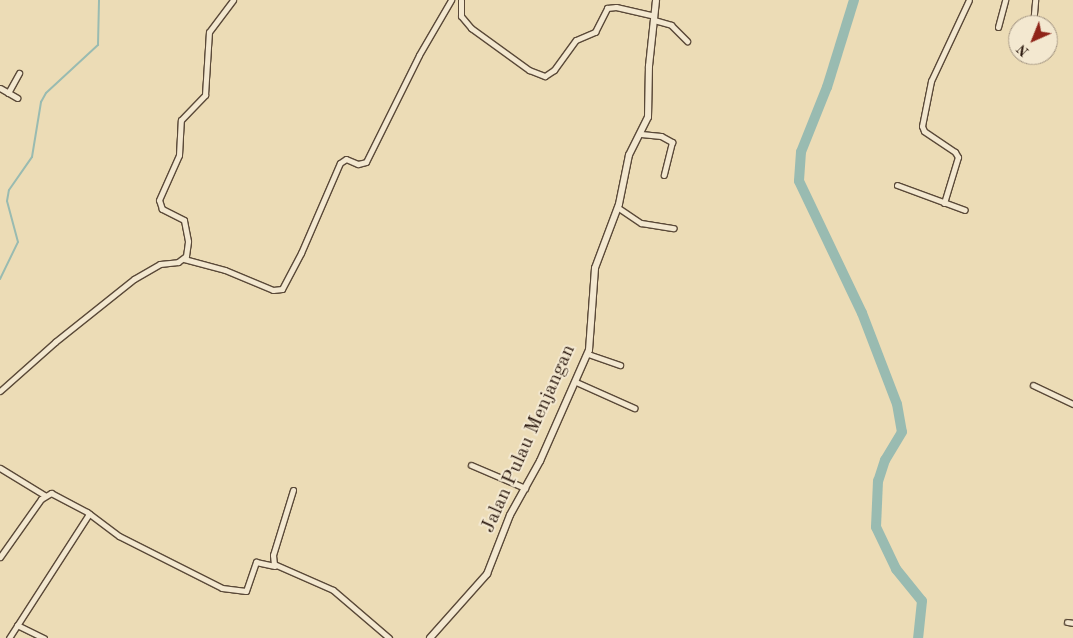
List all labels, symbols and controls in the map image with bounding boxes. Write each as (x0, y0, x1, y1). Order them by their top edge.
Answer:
north arrow (1008, 15, 1058, 65)
text: N (1015, 41, 1032, 59)
street label: Jalan Pulau Menjangan (477, 341, 581, 537)

